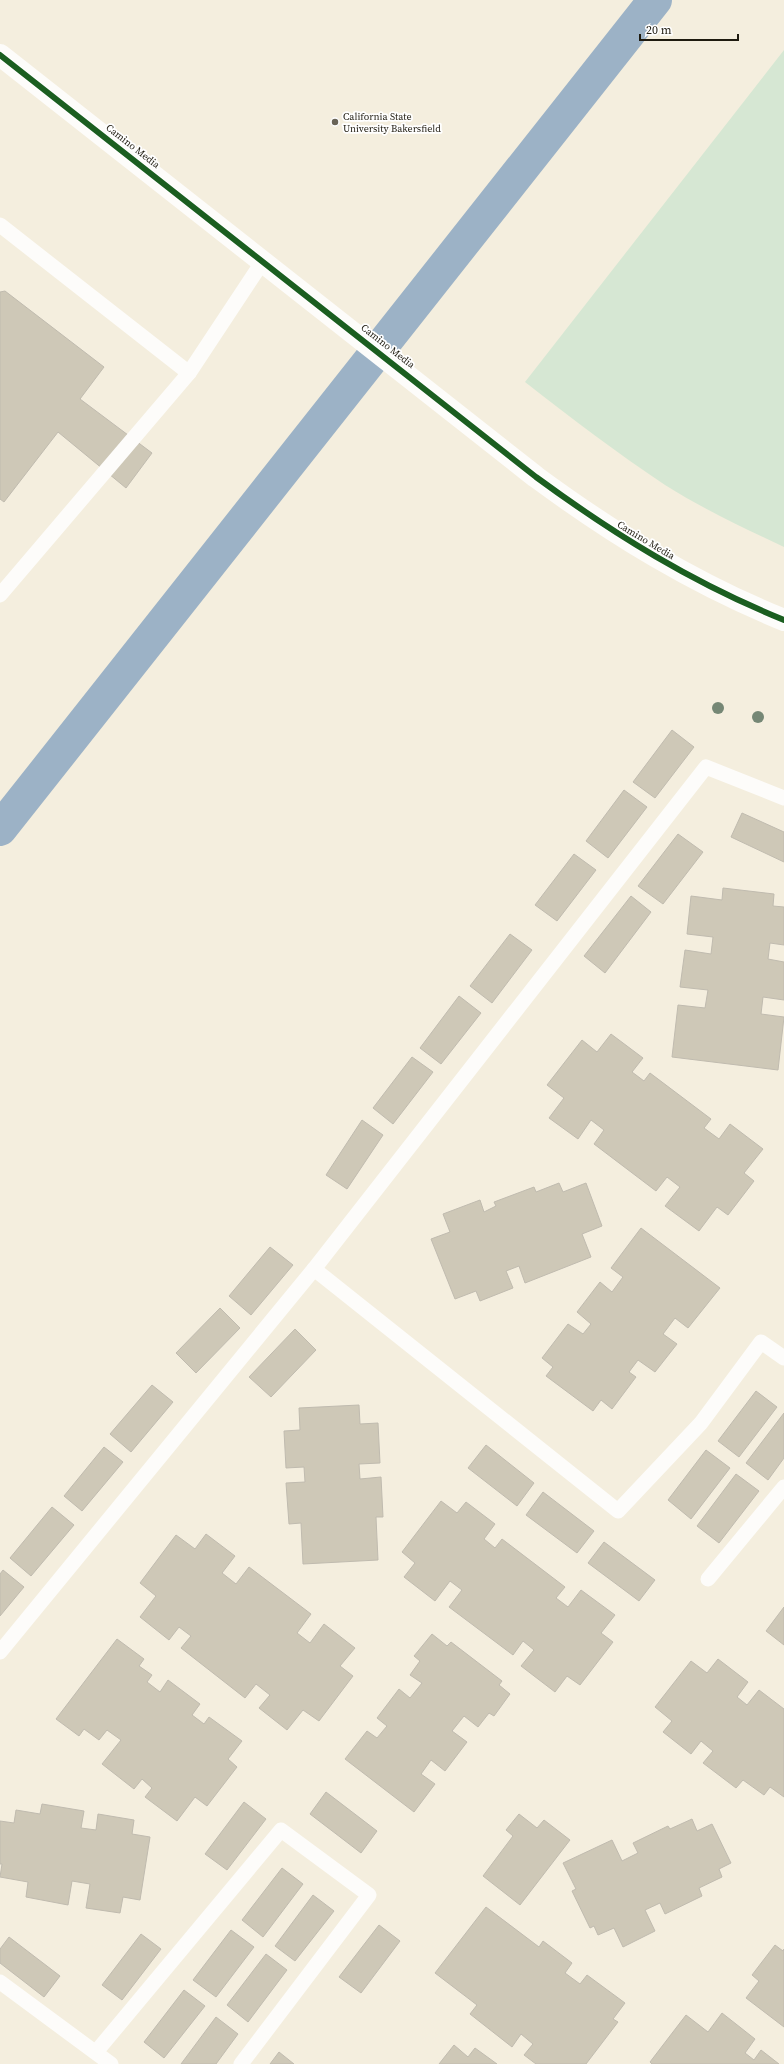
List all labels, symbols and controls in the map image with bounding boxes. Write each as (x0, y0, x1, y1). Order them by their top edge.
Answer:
scale bar (640, 16, 738, 42)
text: 20 m (646, 22, 672, 38)
place label: California State University Bakersfield (343, 110, 441, 135)
marker: California State University Bakersfield (330, 117, 340, 127)
street label: Camino Media (103, 121, 163, 172)
street label: Camino Media (358, 321, 418, 372)
street label: Camino Media (615, 518, 678, 563)

